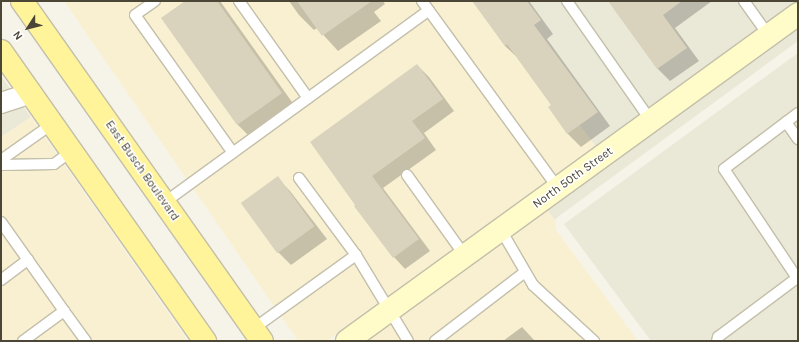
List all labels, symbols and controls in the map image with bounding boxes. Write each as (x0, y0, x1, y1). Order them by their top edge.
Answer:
north arrow (8, 8, 48, 48)
text: N (10, 28, 25, 42)
street label: East Busch Boulevard (102, 118, 182, 224)
street label: North 50th Street (530, 144, 616, 212)

